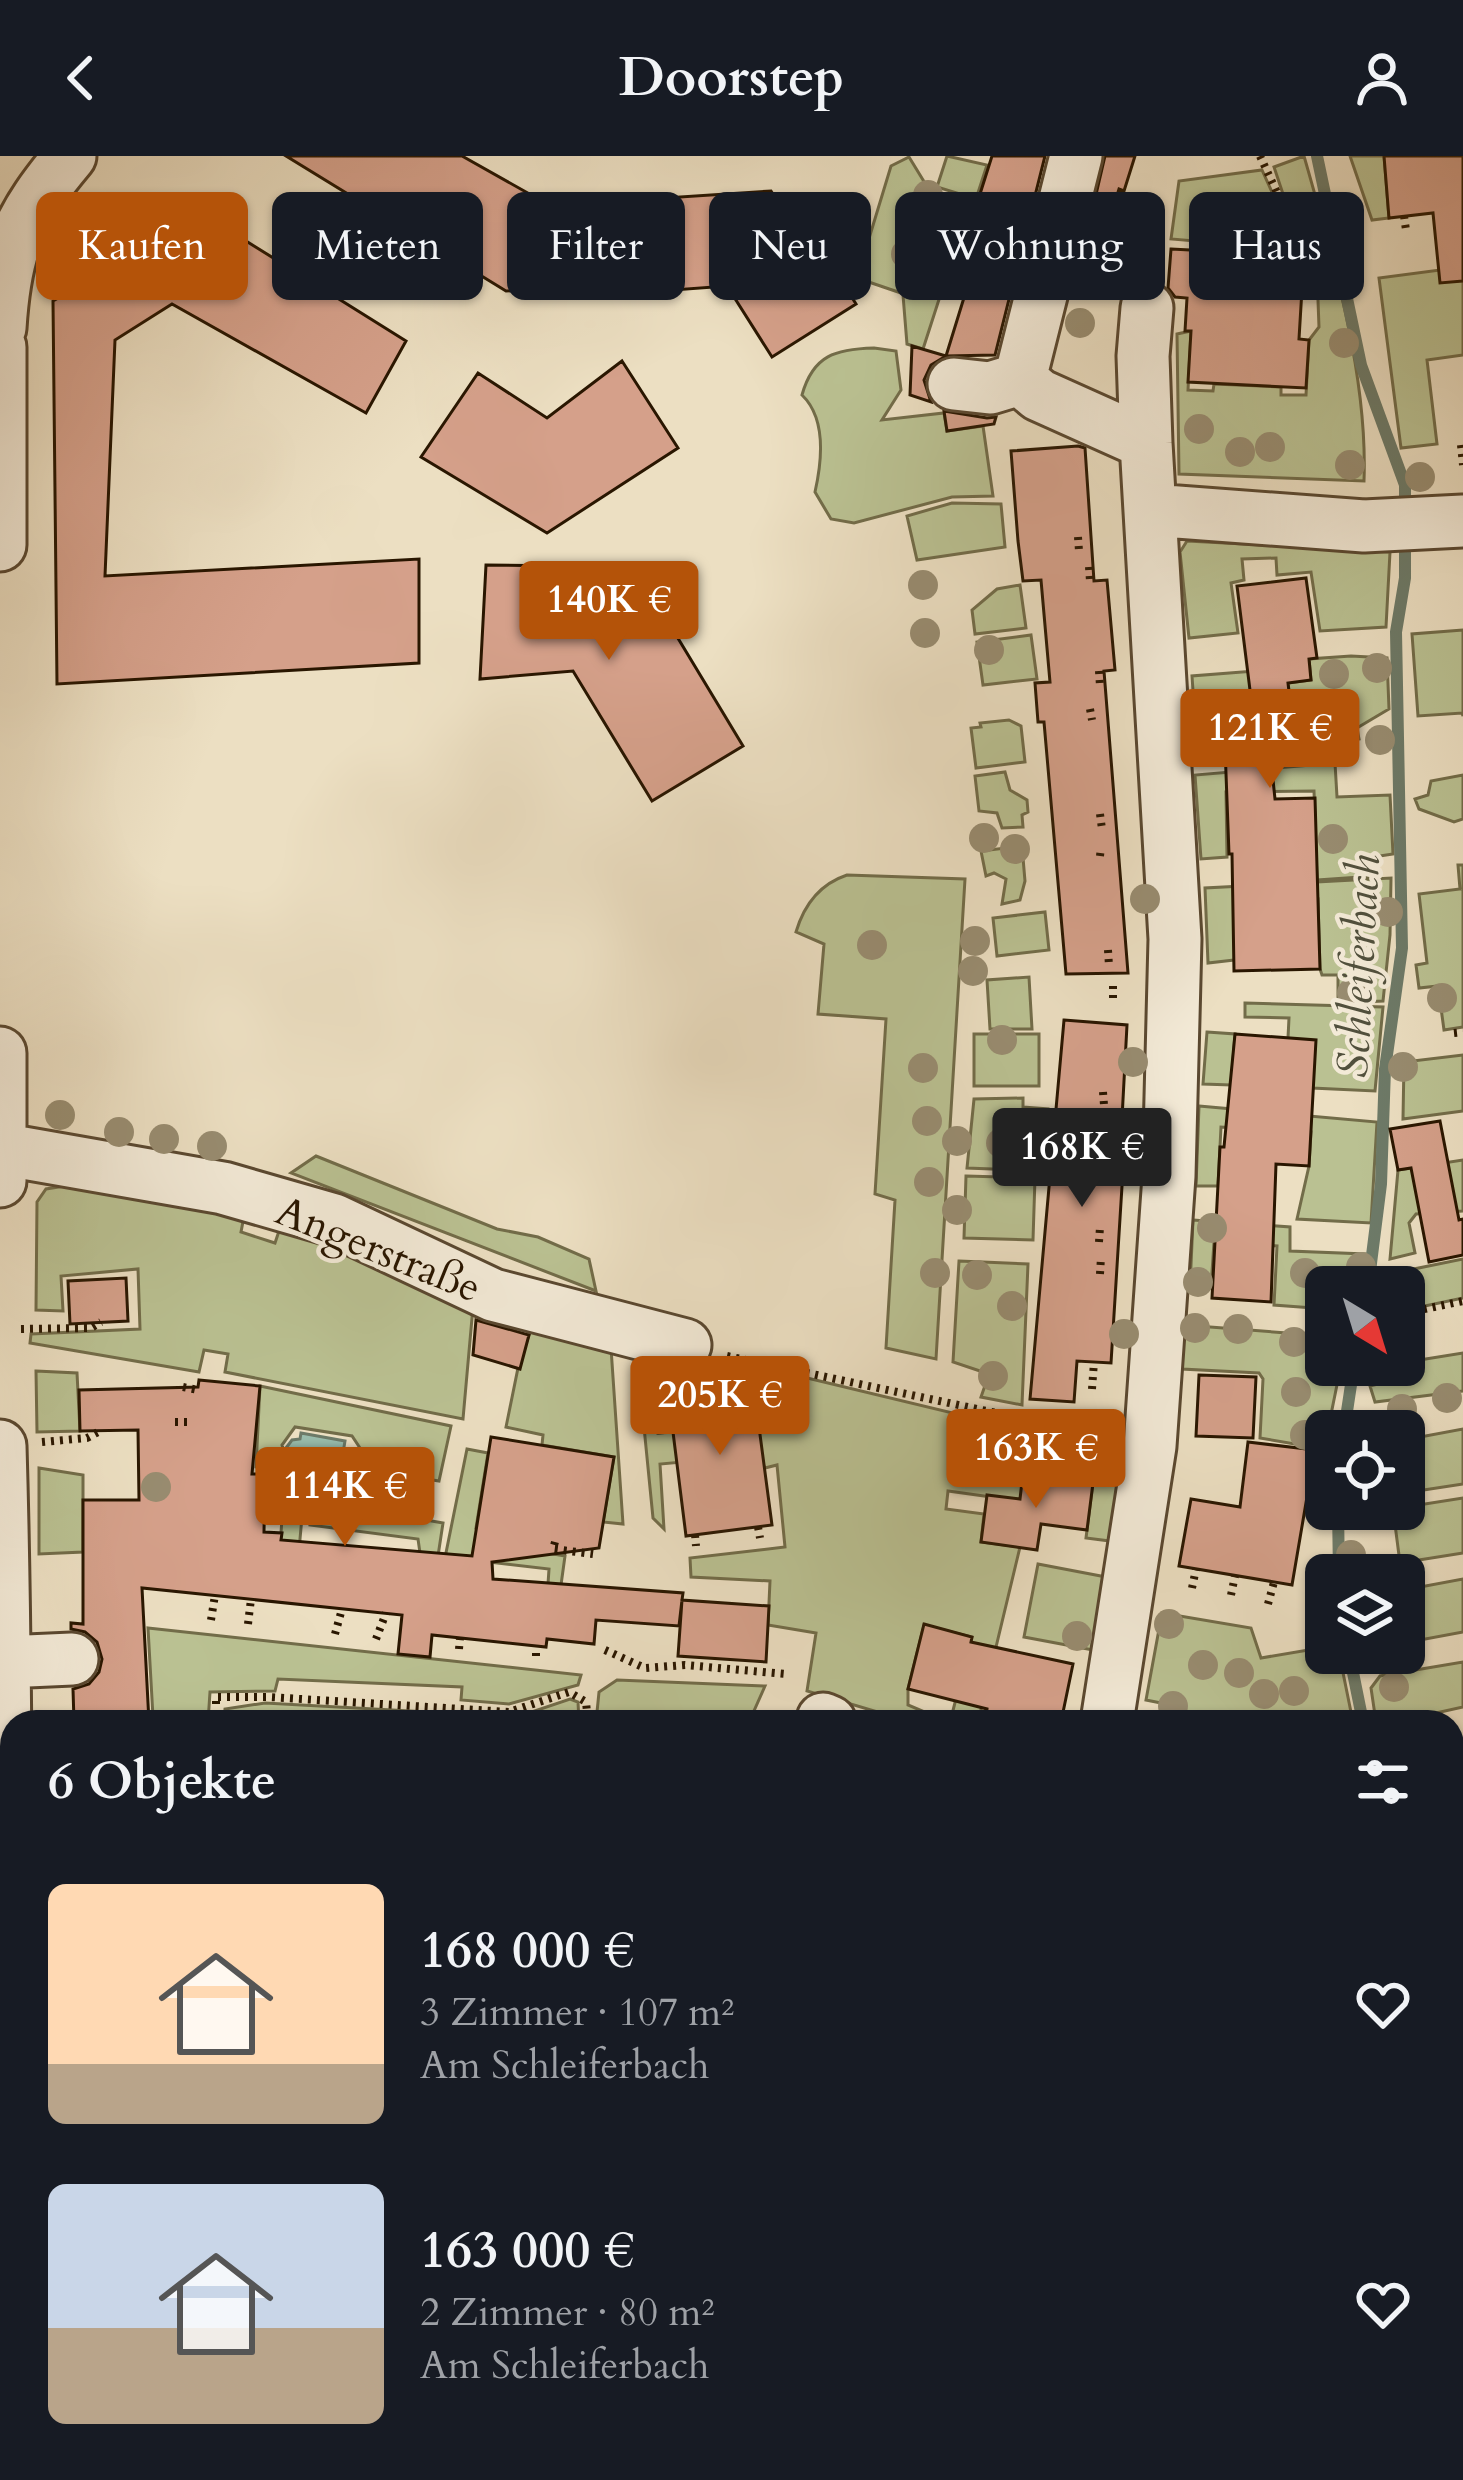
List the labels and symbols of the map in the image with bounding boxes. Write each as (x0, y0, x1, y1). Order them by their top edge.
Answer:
pin: 140K € (511, 561, 707, 663)
pin: 121K € (1172, 689, 1368, 791)
water label: Schleiferbach (1322, 852, 1395, 1079)
pin: 168K € (984, 1108, 1180, 1210)
street label: Angerstraße (267, 1182, 490, 1316)
north arrow (1305, 1266, 1425, 1386)
pin: 205K € (622, 1356, 818, 1458)
pin: 163K € (938, 1409, 1134, 1511)
pin: 114K € (247, 1447, 443, 1549)

